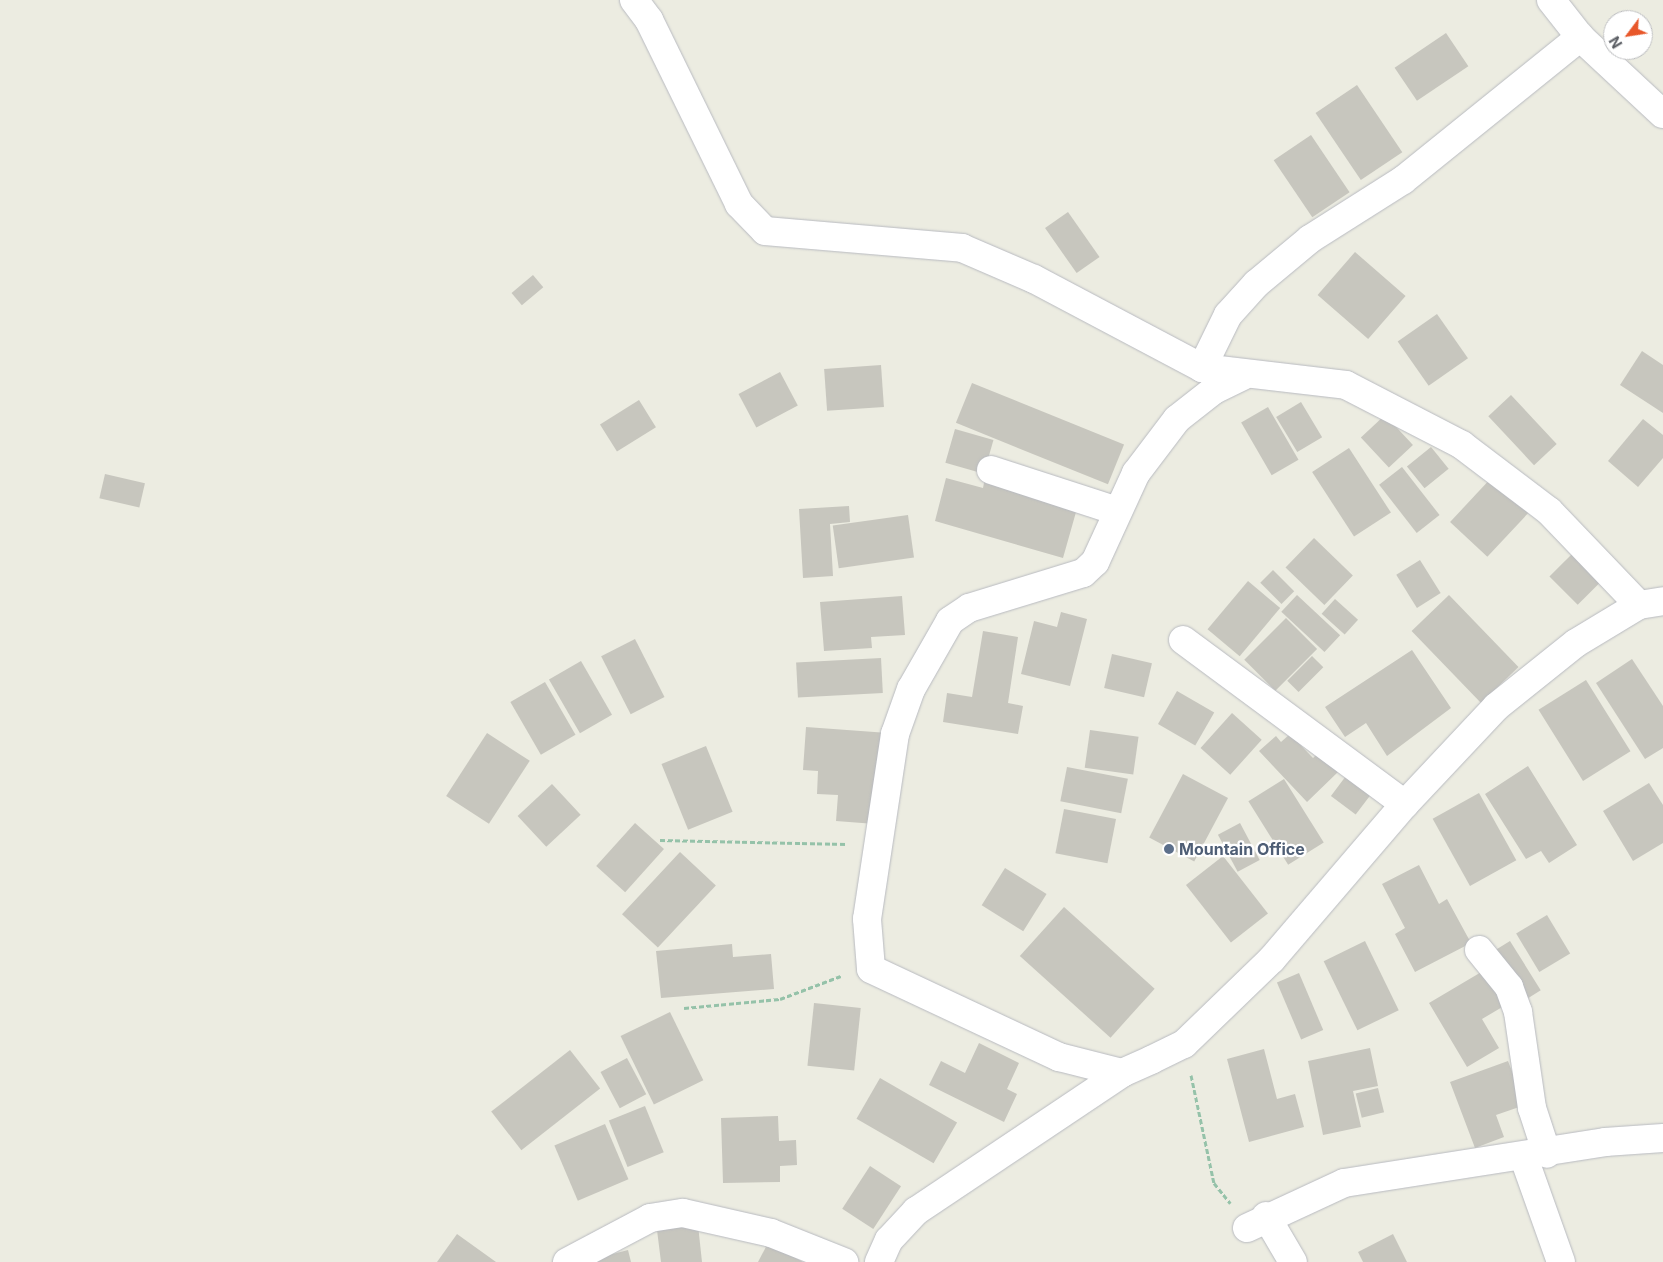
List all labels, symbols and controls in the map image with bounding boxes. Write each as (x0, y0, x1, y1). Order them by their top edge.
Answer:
north arrow (1603, 10, 1653, 60)
text: N (1606, 34, 1626, 51)
place label: Mountain Office (1179, 839, 1305, 859)
marker: Mountain Office (1163, 843, 1175, 855)

